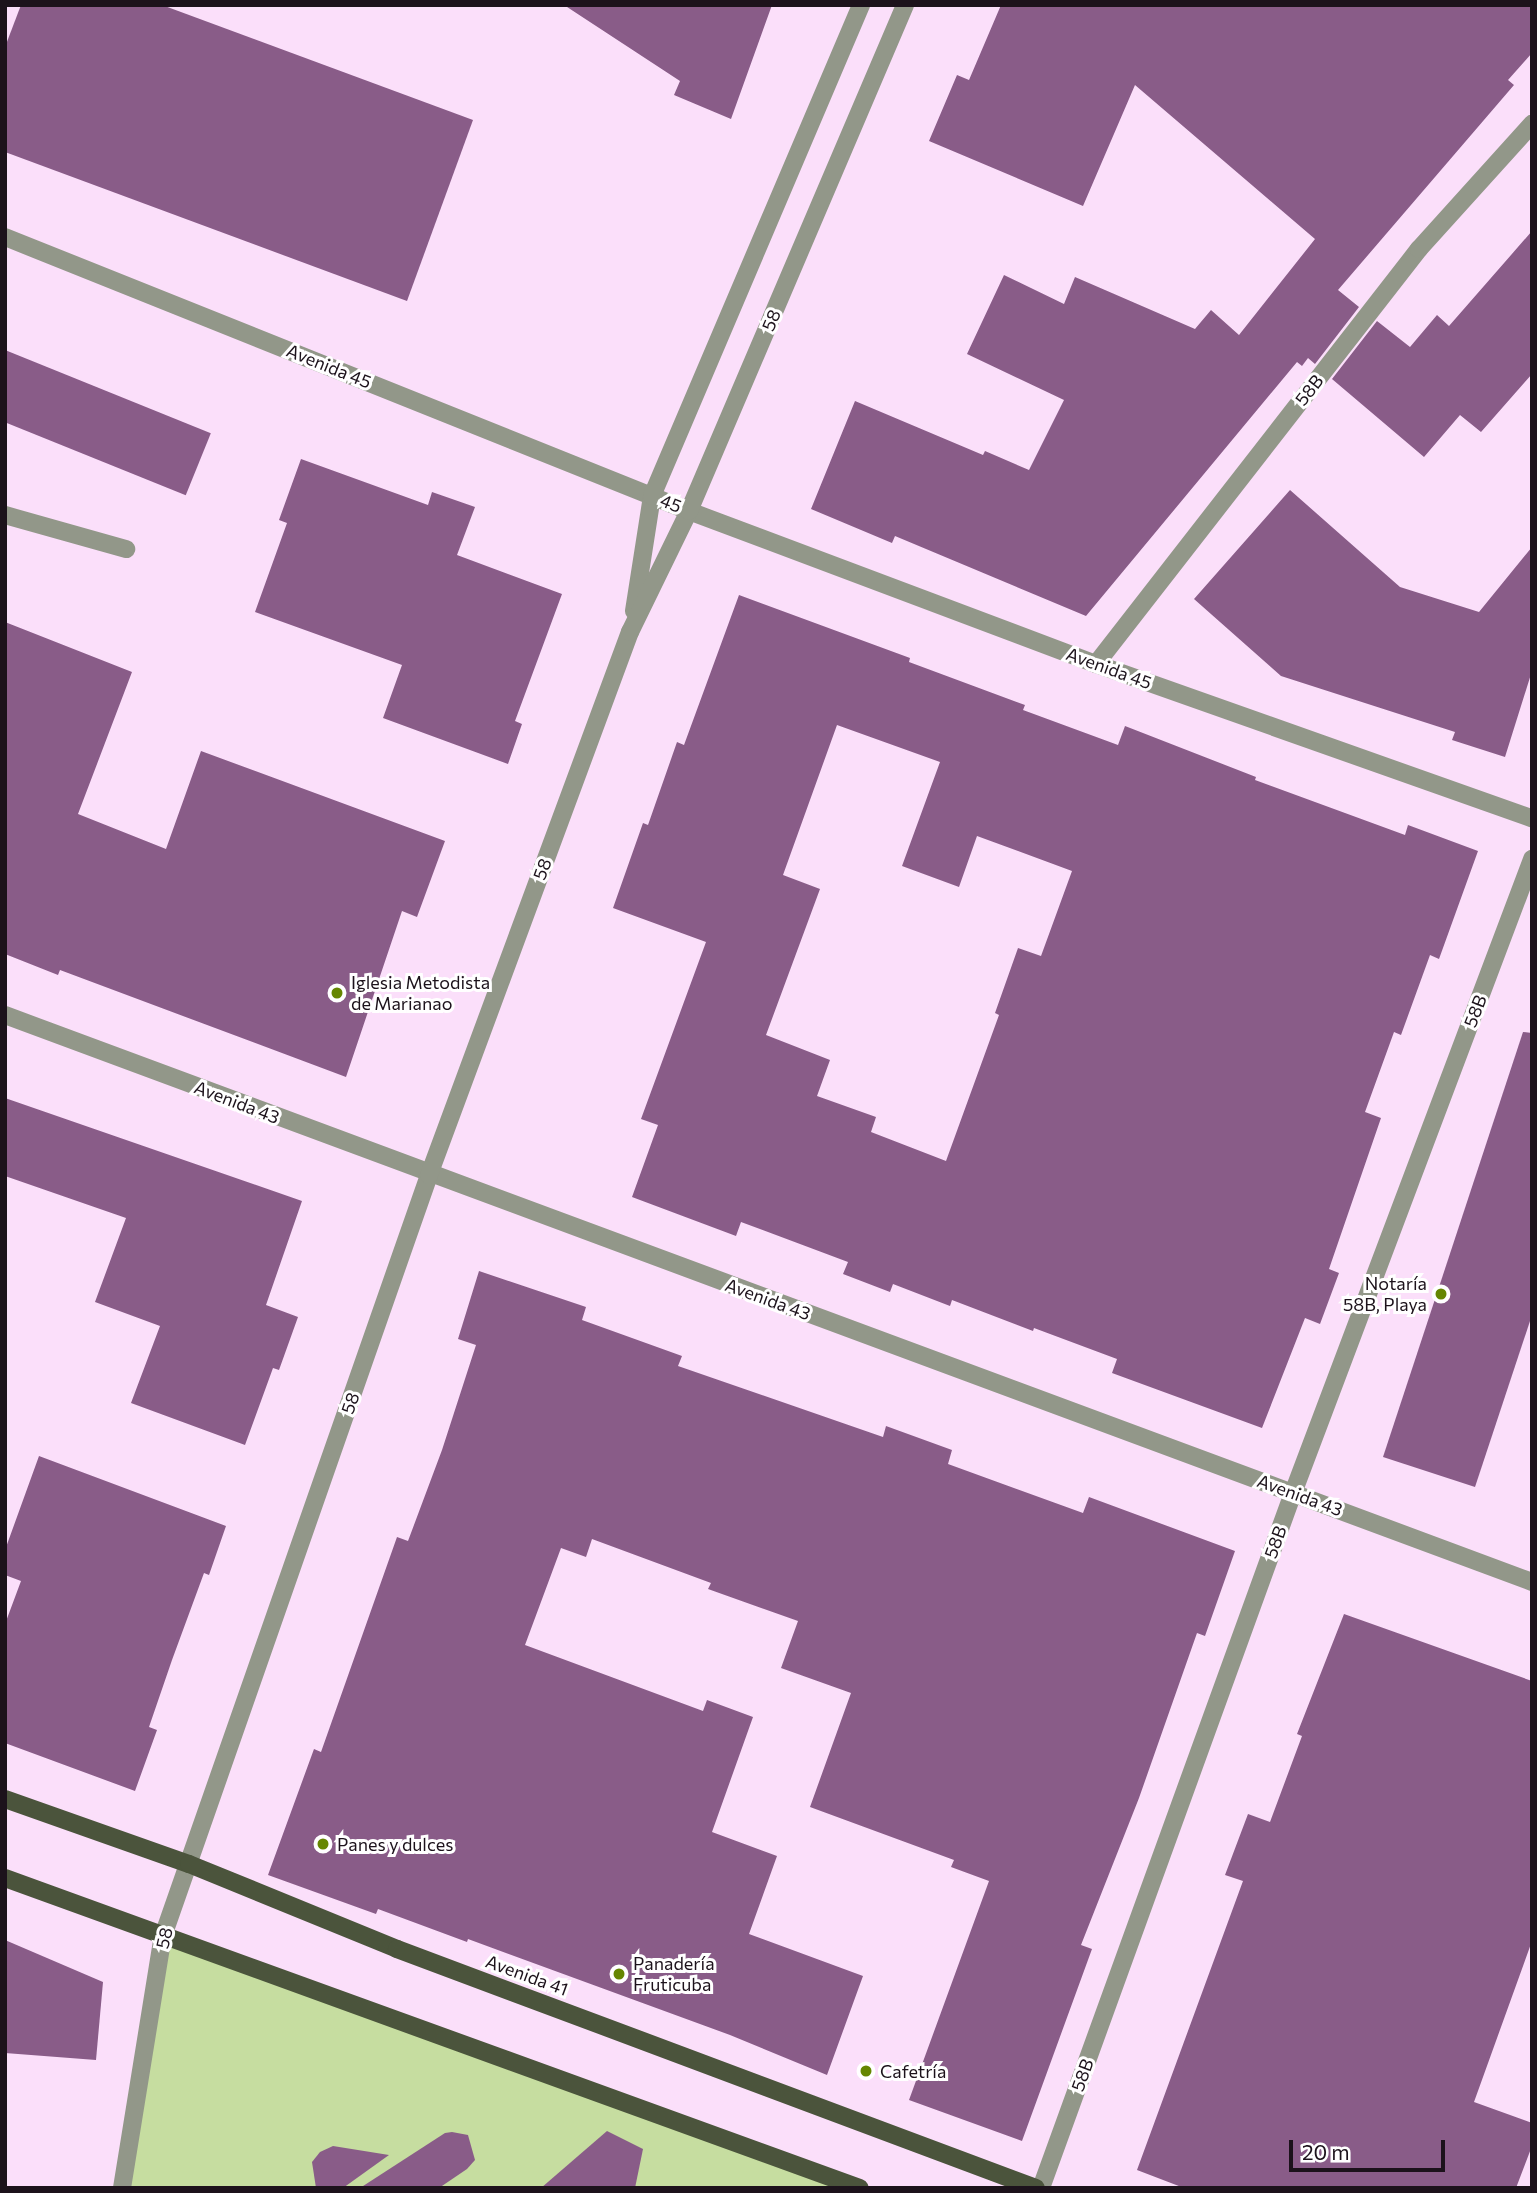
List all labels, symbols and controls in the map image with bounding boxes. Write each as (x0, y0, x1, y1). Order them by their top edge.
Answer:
street label: 58 (757, 306, 785, 334)
street label: Avenida 45 (283, 339, 375, 393)
street label: 58B (1290, 370, 1328, 410)
street label: 45 (657, 489, 685, 517)
street label: Avenida 45 (1063, 643, 1155, 693)
street label: 58 (528, 855, 556, 883)
place label: Iglesia Metodista de Marianao (351, 972, 490, 1014)
marker: Iglesia Metodista de Marianao (329, 985, 345, 1001)
street label: 58B (1459, 992, 1491, 1030)
street label: Avenida 43 (191, 1076, 283, 1128)
place label: Notaría 58B, Playa (1343, 1273, 1427, 1316)
street label: Avenida 43 (722, 1274, 814, 1324)
marker: Notaría 58B, Playa (1433, 1286, 1449, 1302)
street label: 58 (336, 1389, 364, 1417)
street label: Avenida 43 (1254, 1470, 1346, 1520)
street label: 58B (1259, 1523, 1291, 1561)
place label: Panes y dulces (337, 1833, 454, 1855)
marker: Panes y dulces (315, 1836, 331, 1852)
street label: 58 (151, 1925, 177, 1951)
street label: Avenida 41 (483, 1950, 571, 2000)
place label: Panadería Fruticuba (633, 1953, 715, 1996)
marker: Panadería Fruticuba (611, 1966, 627, 1982)
street label: 58B (1066, 2056, 1098, 2094)
place label: Cafetría (880, 2060, 946, 2082)
marker: Cafetría (858, 2063, 874, 2079)
scale bar (1292, 2126, 1448, 2170)
text: 20 m (1302, 2139, 1350, 2164)

